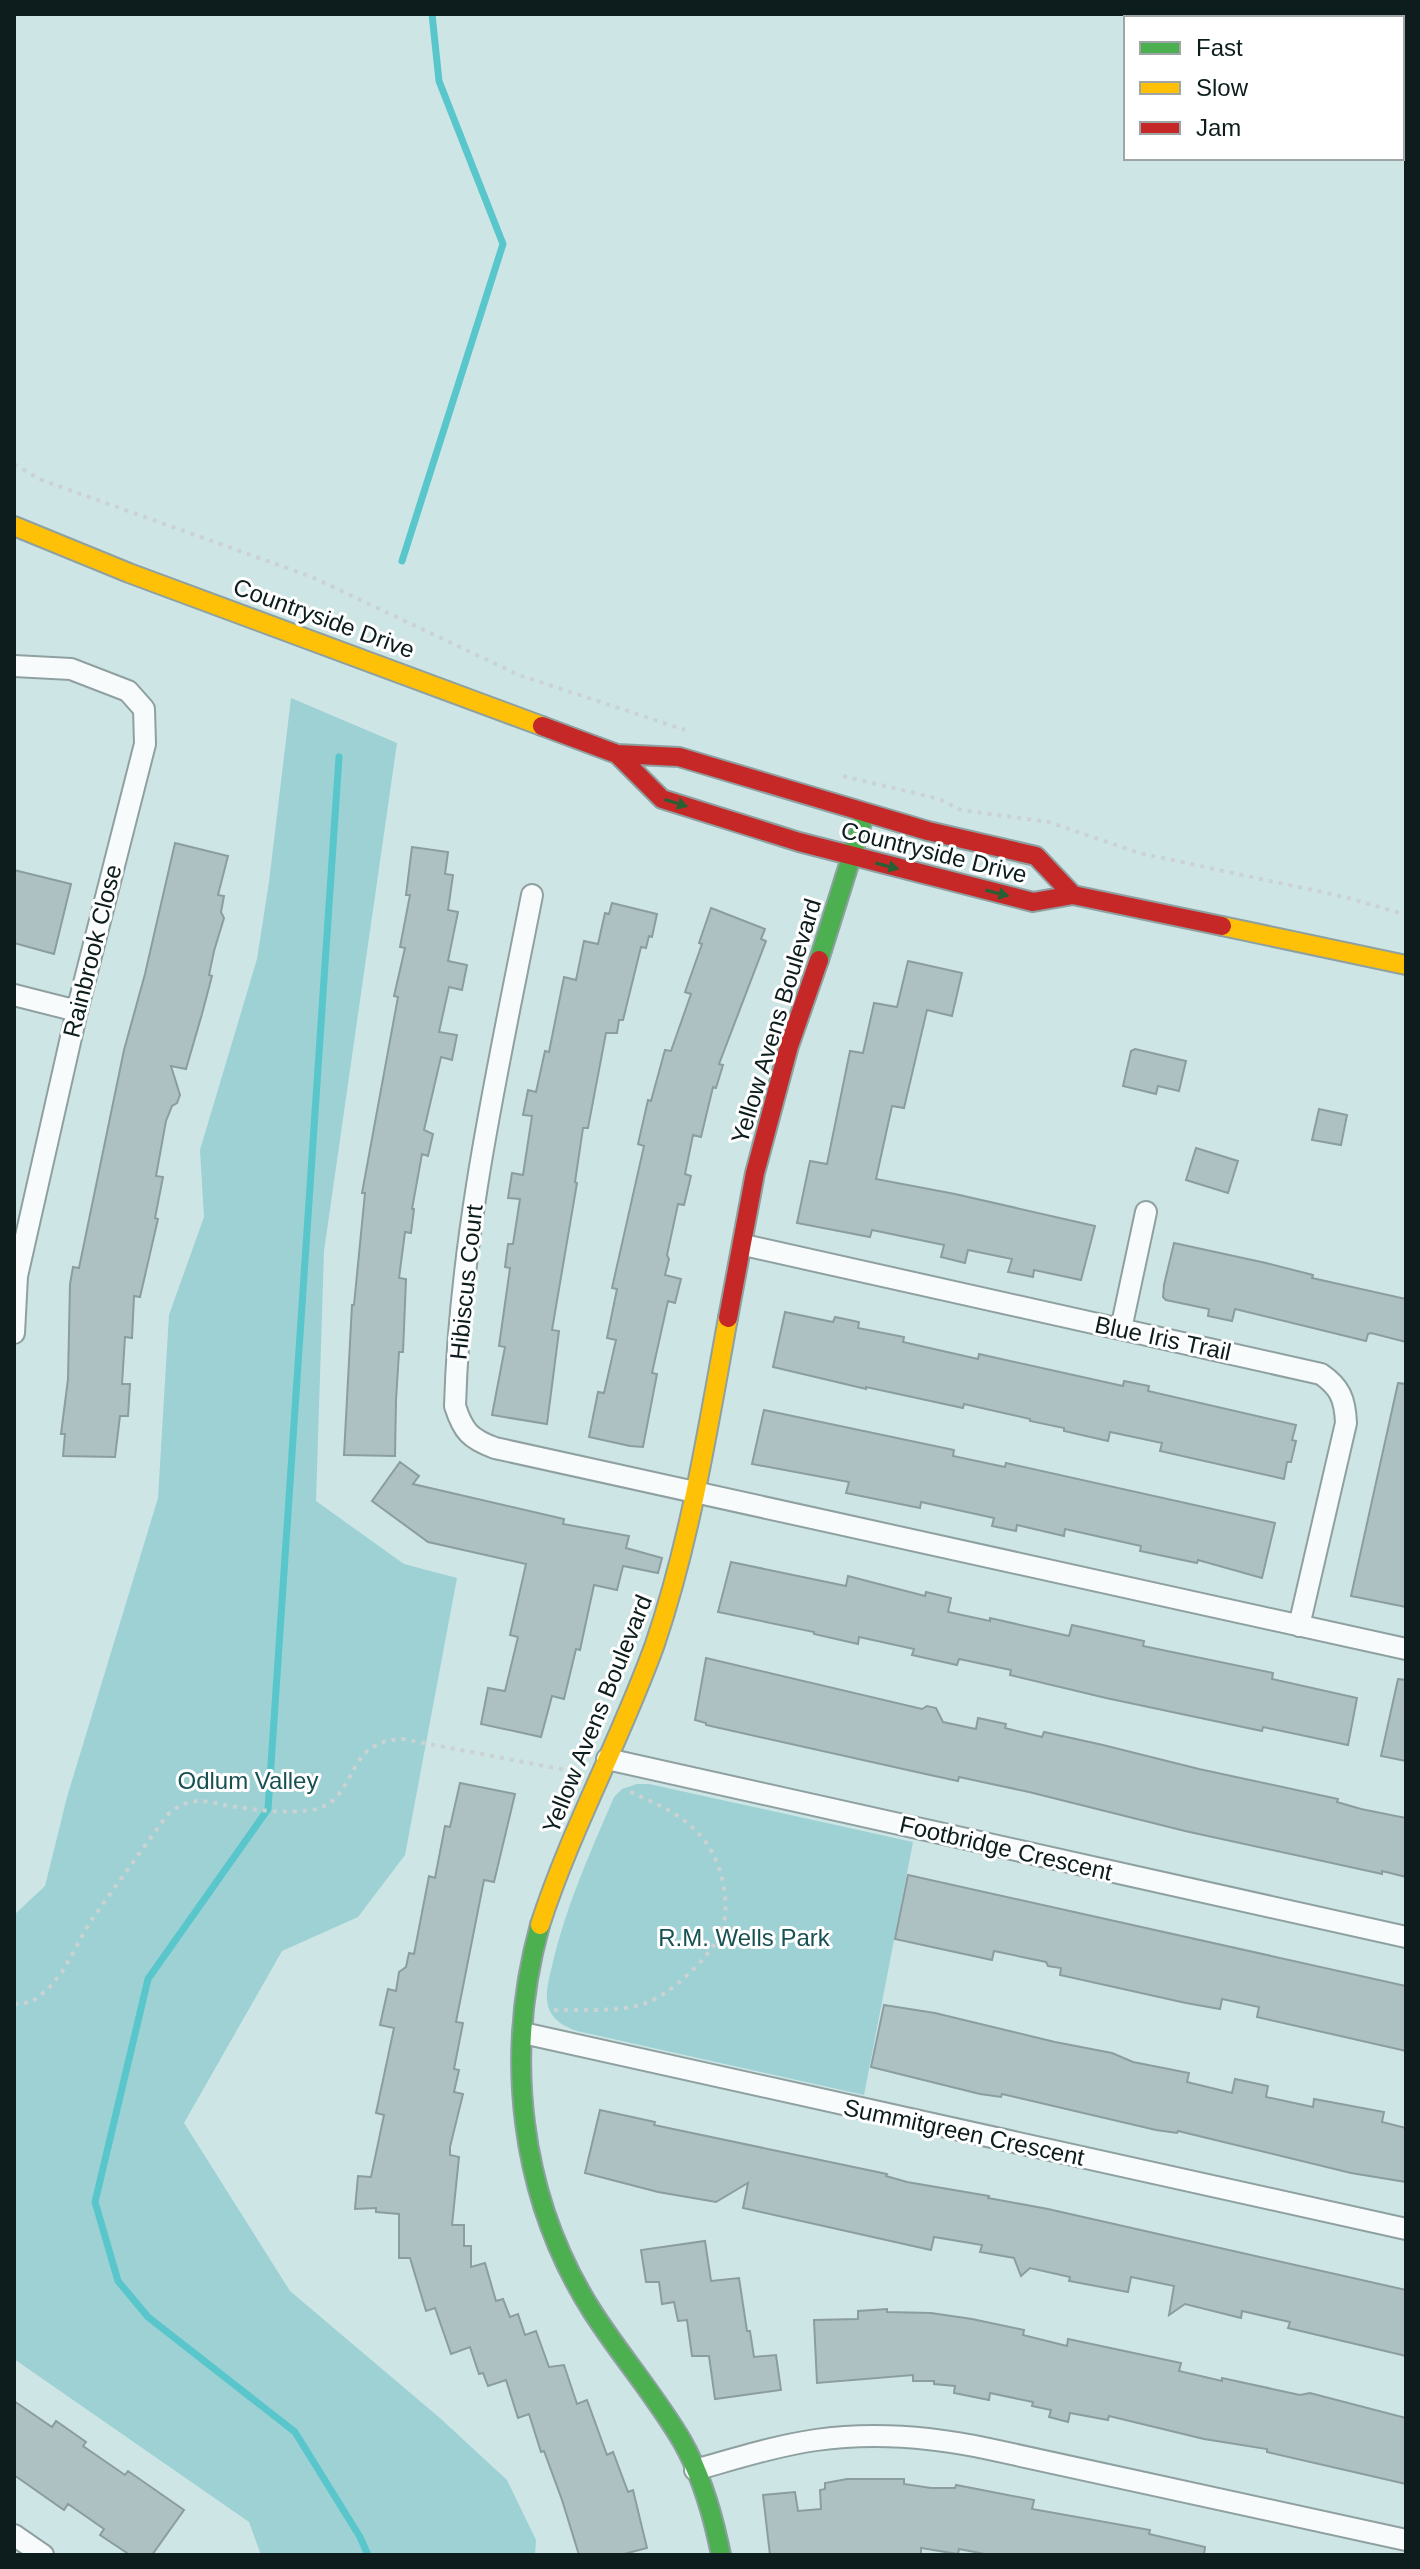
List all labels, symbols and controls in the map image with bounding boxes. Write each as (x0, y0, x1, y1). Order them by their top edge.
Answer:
legend (1124, 16, 1404, 160)
text: Fast (1196, 34, 1243, 61)
text: Slow (1196, 74, 1249, 101)
text: Jam (1196, 114, 1241, 141)
street label: Countryside Drive (230, 573, 418, 663)
one-way arrow (664, 798, 688, 810)
street label: Countryside Drive (838, 816, 1030, 888)
one-way arrow (875, 860, 900, 872)
street label: Rainbrook Close (57, 862, 127, 1040)
one-way arrow (985, 888, 1010, 900)
street label: Yellow Avens Boulevard (726, 895, 826, 1147)
street label: Hibiscus Court (444, 1203, 488, 1361)
street label: Blue Iris Trail (1092, 1310, 1234, 1366)
street label: Yellow Avens Boulevard (537, 1591, 657, 1837)
park label: Odlum Valley (178, 1767, 318, 1794)
street label: Footbridge Crescent (897, 1810, 1115, 1886)
park label: R.M. Wells Park (658, 1924, 831, 1951)
street label: Summitgreen Crescent (841, 2093, 1087, 2171)

